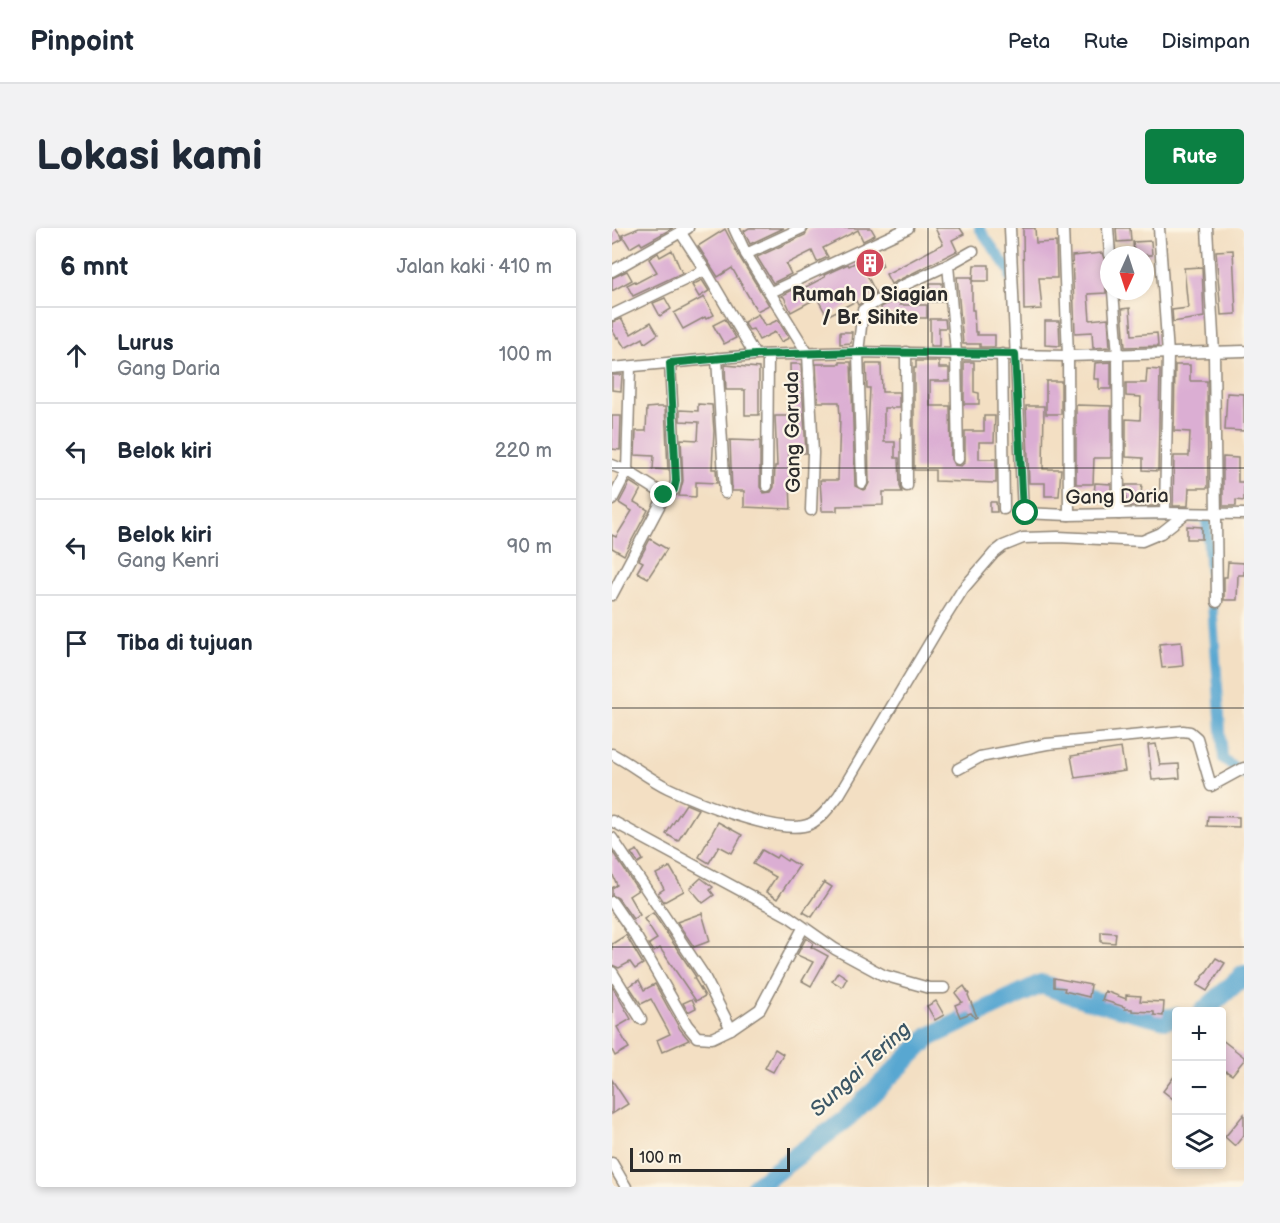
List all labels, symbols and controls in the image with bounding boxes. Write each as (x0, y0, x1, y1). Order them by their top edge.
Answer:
text: Pinpoint (30, 25, 134, 58)
text: Peta (1008, 29, 1050, 54)
text: Rute (1083, 29, 1128, 54)
text: Disimpan (1161, 29, 1250, 54)
button: Rute (1145, 129, 1244, 184)
text: Lokasi kami (36, 131, 262, 182)
north arrow (1100, 246, 1154, 300)
building icon: Rumah D Siagian / Br. Sihite (854, 247, 886, 279)
text: 6 mnt (60, 252, 128, 283)
text: Jalan kaki · 410 m (396, 255, 552, 279)
place label: Rumah D Siagian / Br. Sihite (792, 283, 948, 330)
text: Lurus (117, 330, 173, 357)
icon: ahead (60, 339, 93, 372)
text: 100 m (499, 343, 552, 367)
text: Gang Daria (117, 357, 220, 381)
street label: Gang Garuda (780, 371, 806, 493)
icon: left (60, 435, 93, 468)
text: Belok kiri (117, 438, 212, 465)
text: 220 m (495, 439, 552, 463)
route end (650, 481, 676, 507)
street label: Gang Daria (1065, 484, 1169, 510)
route start (1012, 499, 1038, 525)
text: Belok kiri (117, 522, 212, 549)
icon: left (60, 531, 93, 564)
text: 90 m (507, 535, 552, 559)
text: Gang Kenri (117, 549, 219, 573)
icon: arrive (60, 627, 93, 660)
text: Tiba di tujuan (117, 630, 253, 657)
map controls (1172, 1007, 1226, 1169)
button: + (1172, 1007, 1226, 1061)
water label: Sungai Tering (805, 1016, 916, 1122)
button: − (1172, 1061, 1226, 1115)
button: layers (1172, 1115, 1226, 1169)
scale bar (630, 1145, 790, 1172)
text: 100 m (639, 1149, 682, 1168)

